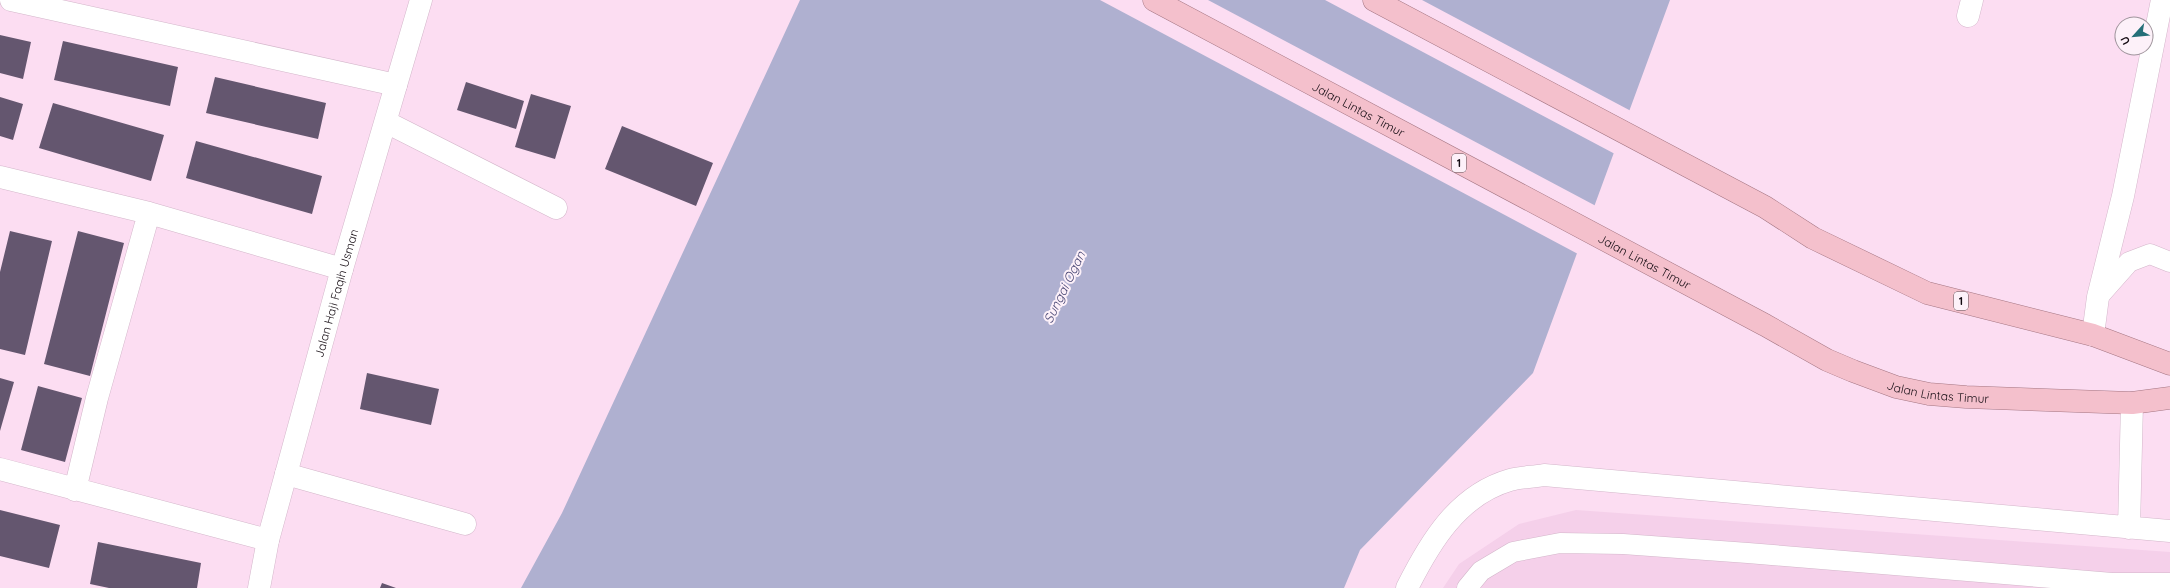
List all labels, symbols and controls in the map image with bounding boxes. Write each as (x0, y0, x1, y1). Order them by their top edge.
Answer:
north arrow (2114, 16, 2154, 56)
text: U (2117, 34, 2133, 47)
street label: Jalan Lintas Timur (1310, 78, 1408, 140)
road number: 1 (1452, 154, 1466, 172)
street label: Jalan Haji Faqih Usman (311, 227, 361, 359)
street label: Jalan Lintas Timur (1596, 230, 1694, 292)
water label: Sungai Ogan (1040, 248, 1088, 326)
road number: 1 (1954, 292, 1968, 310)
street label: Jalan Lintas Timur (1885, 377, 1990, 405)

